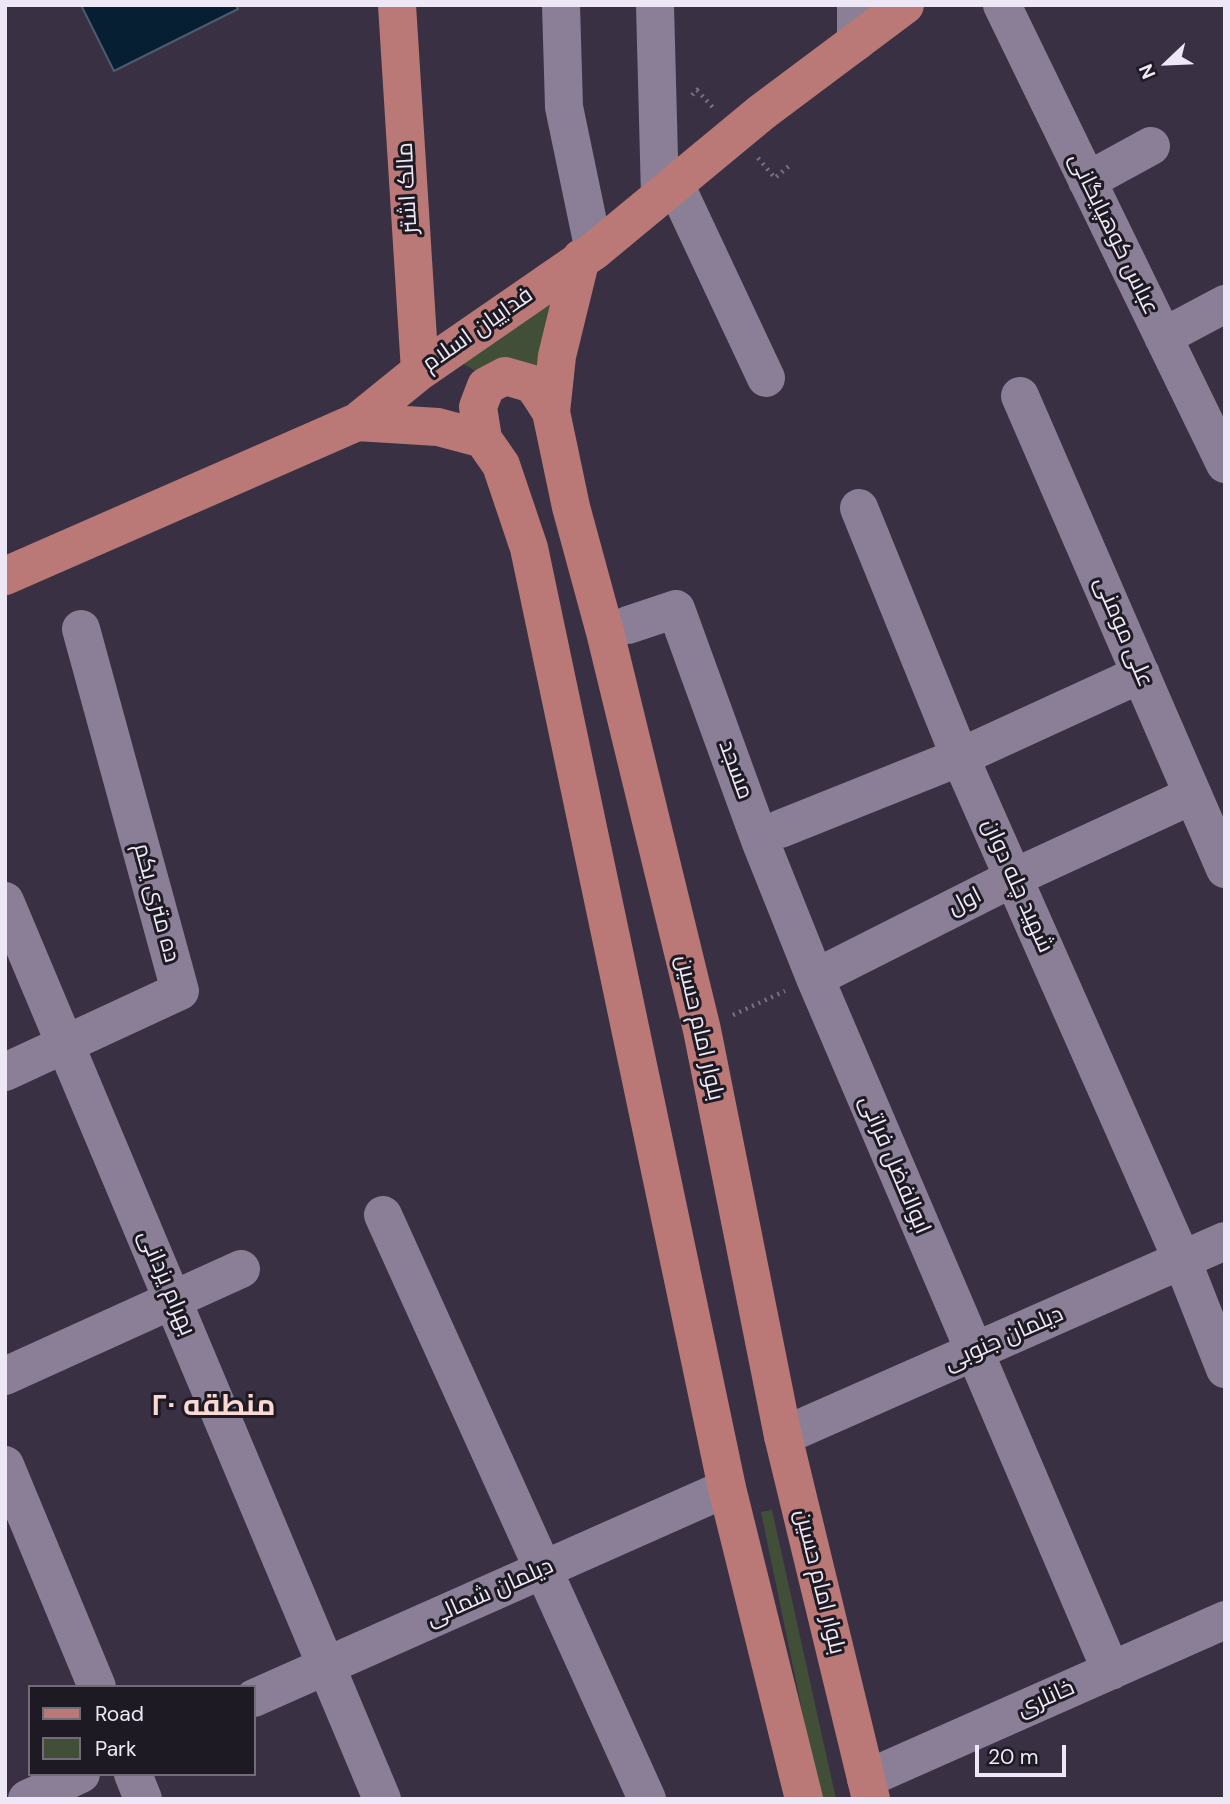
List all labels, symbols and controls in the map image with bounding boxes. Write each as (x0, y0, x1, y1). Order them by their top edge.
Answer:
north arrow (1132, 28, 1202, 98)
text: N (1133, 60, 1161, 83)
street label: مالک اشتر (392, 142, 424, 234)
street label: عباس کوهپایگانی (1062, 149, 1164, 319)
street label: فداییان اسلام (417, 282, 539, 378)
street label: علی مومنی (1087, 573, 1159, 691)
street label: مسجد (712, 737, 758, 803)
street label: شهید چله دوان (975, 815, 1059, 957)
street label: ده متری یکم (127, 840, 185, 966)
street label: اول (944, 882, 986, 922)
street label: بلوار امام حسین (669, 953, 729, 1103)
street label: ابوالفضل فراتی (852, 1091, 936, 1239)
street label: بهرام یزدانی (131, 1226, 201, 1340)
street label: دیلمان جنوبی (940, 1300, 1068, 1378)
district label: منطقه ۲۰ (150, 1389, 276, 1425)
street label: بلوار امام حسین (788, 1507, 850, 1657)
street label: دیلمان شمالی (422, 1553, 558, 1633)
street label: خانلری (1013, 1674, 1079, 1724)
legend (28, 1685, 256, 1776)
text: Road (95, 1700, 144, 1728)
scale bar (978, 1730, 1069, 1774)
text: Park (95, 1735, 136, 1763)
text: 20 m (988, 1743, 1039, 1771)

